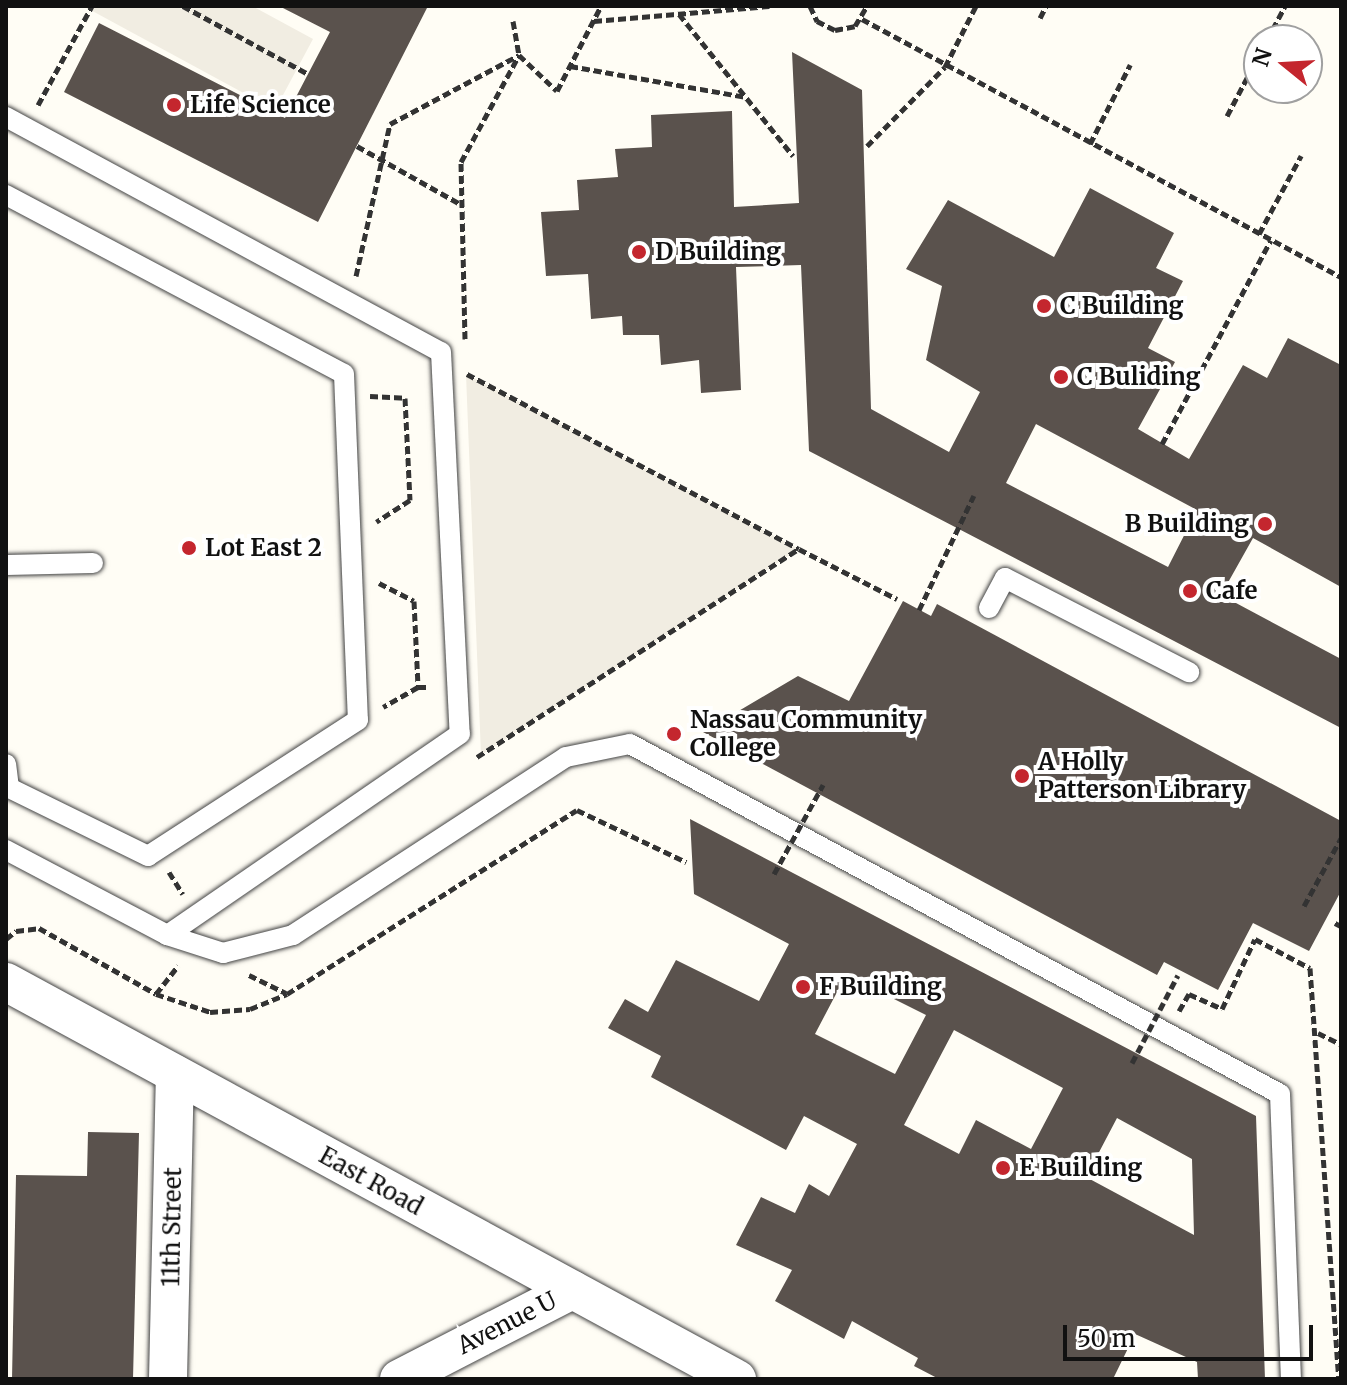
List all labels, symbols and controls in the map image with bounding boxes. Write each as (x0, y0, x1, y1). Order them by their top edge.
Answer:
north arrow (1243, 24, 1323, 104)
text: N (1246, 45, 1278, 70)
place label: Life Science (190, 91, 331, 119)
marker: Life Science (165, 96, 183, 114)
place label: D Building (655, 238, 781, 266)
marker: D Building (630, 243, 648, 261)
place label: C Building (1060, 292, 1184, 320)
marker: C Building (1035, 297, 1053, 315)
place label: C Buliding (1077, 363, 1201, 391)
marker: C Buliding (1052, 368, 1070, 386)
place label: B Building (1125, 510, 1249, 538)
marker: B Building (1256, 515, 1274, 533)
place label: Lot East 2 (205, 534, 322, 562)
marker: Lot East 2 (180, 539, 198, 557)
place label: Cafe (1206, 577, 1257, 605)
marker: Cafe (1181, 582, 1199, 600)
place label: Nassau Community College (690, 706, 922, 762)
marker: Nassau Community College (665, 725, 683, 743)
place label: A Holly Patterson Library (1038, 748, 1246, 804)
marker: A Holly Patterson Library (1013, 767, 1031, 785)
place label: F Building (819, 973, 942, 1001)
marker: F Building (794, 978, 812, 996)
street label: East Road (314, 1141, 428, 1221)
place label: E Building (1019, 1154, 1142, 1182)
marker: E Building (994, 1159, 1012, 1177)
street label: 11th Street (157, 1167, 187, 1287)
street label: Avenue U (453, 1286, 561, 1360)
scale bar (1067, 1309, 1317, 1359)
text: 50 m (1077, 1323, 1136, 1354)

